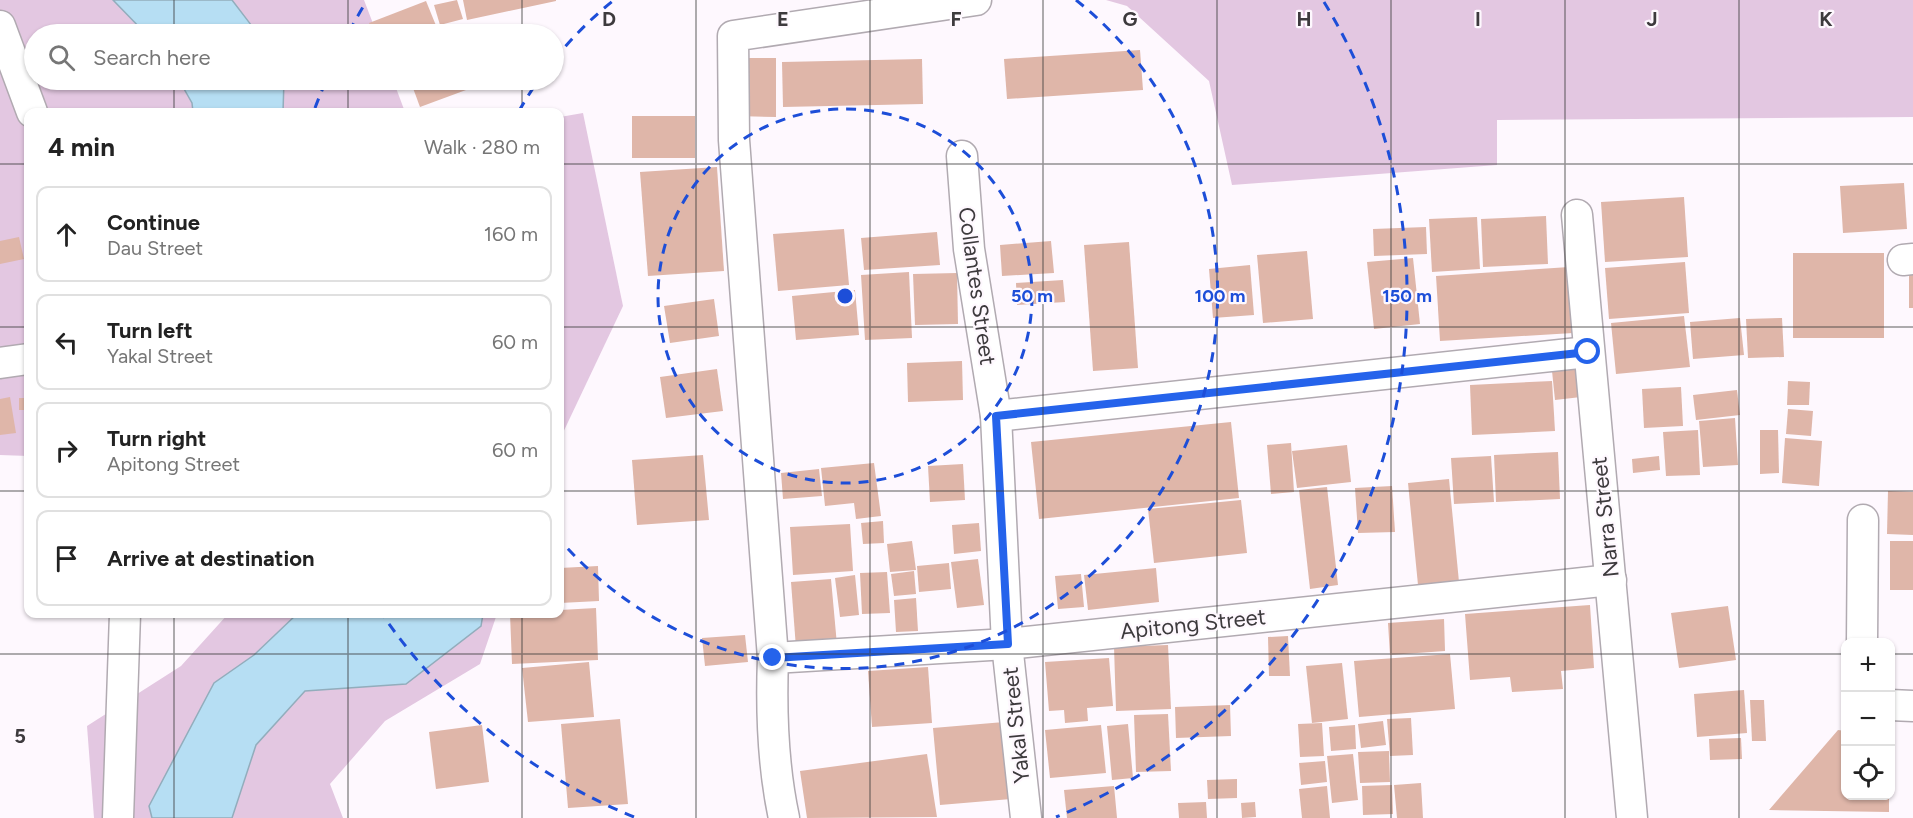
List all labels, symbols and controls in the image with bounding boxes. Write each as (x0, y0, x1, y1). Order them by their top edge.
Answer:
text: D (602, 7, 616, 31)
text: E (777, 7, 789, 31)
text: F (950, 7, 962, 31)
text: G (1123, 7, 1138, 31)
text: H (1297, 7, 1312, 31)
text: I (1475, 7, 1481, 31)
text: J (1646, 7, 1658, 31)
text: K (1819, 7, 1833, 31)
search box (24, 24, 564, 90)
icon: search (45, 41, 78, 74)
text: Search here (93, 44, 211, 71)
text: 4 min (48, 131, 115, 163)
text: Walk · 280 m (424, 135, 540, 159)
street label: Collantes Street (953, 205, 1001, 367)
text: Continue (107, 209, 200, 236)
icon: ahead (50, 218, 83, 251)
text: 160 m (484, 222, 538, 246)
text: Dau Street (107, 236, 203, 260)
text: 50 m (1011, 285, 1053, 307)
text: 100 m (1195, 285, 1245, 307)
text: 150 m (1382, 285, 1432, 307)
centre of rings (835, 286, 855, 306)
text: Turn left (107, 317, 193, 344)
icon: left (50, 326, 83, 359)
text: 60 m (492, 330, 538, 354)
route start (1574, 338, 1600, 364)
text: Yakal Street (107, 344, 213, 368)
text: Turn right (107, 425, 206, 452)
icon: right (50, 434, 83, 467)
text: 60 m (492, 438, 538, 462)
text: Apitong Street (107, 452, 240, 476)
street label: Narra Street (1585, 455, 1625, 579)
icon: arrive (50, 542, 83, 575)
text: Arrive at destination (107, 545, 315, 572)
street label: Apitong Street (1119, 603, 1267, 645)
map controls (1841, 638, 1895, 800)
button: + (1841, 638, 1895, 692)
route end (759, 644, 785, 670)
street label: Yakal Street (996, 666, 1036, 784)
button: − (1841, 692, 1895, 746)
text: 5 (14, 724, 26, 748)
button: locate (1841, 746, 1895, 800)

